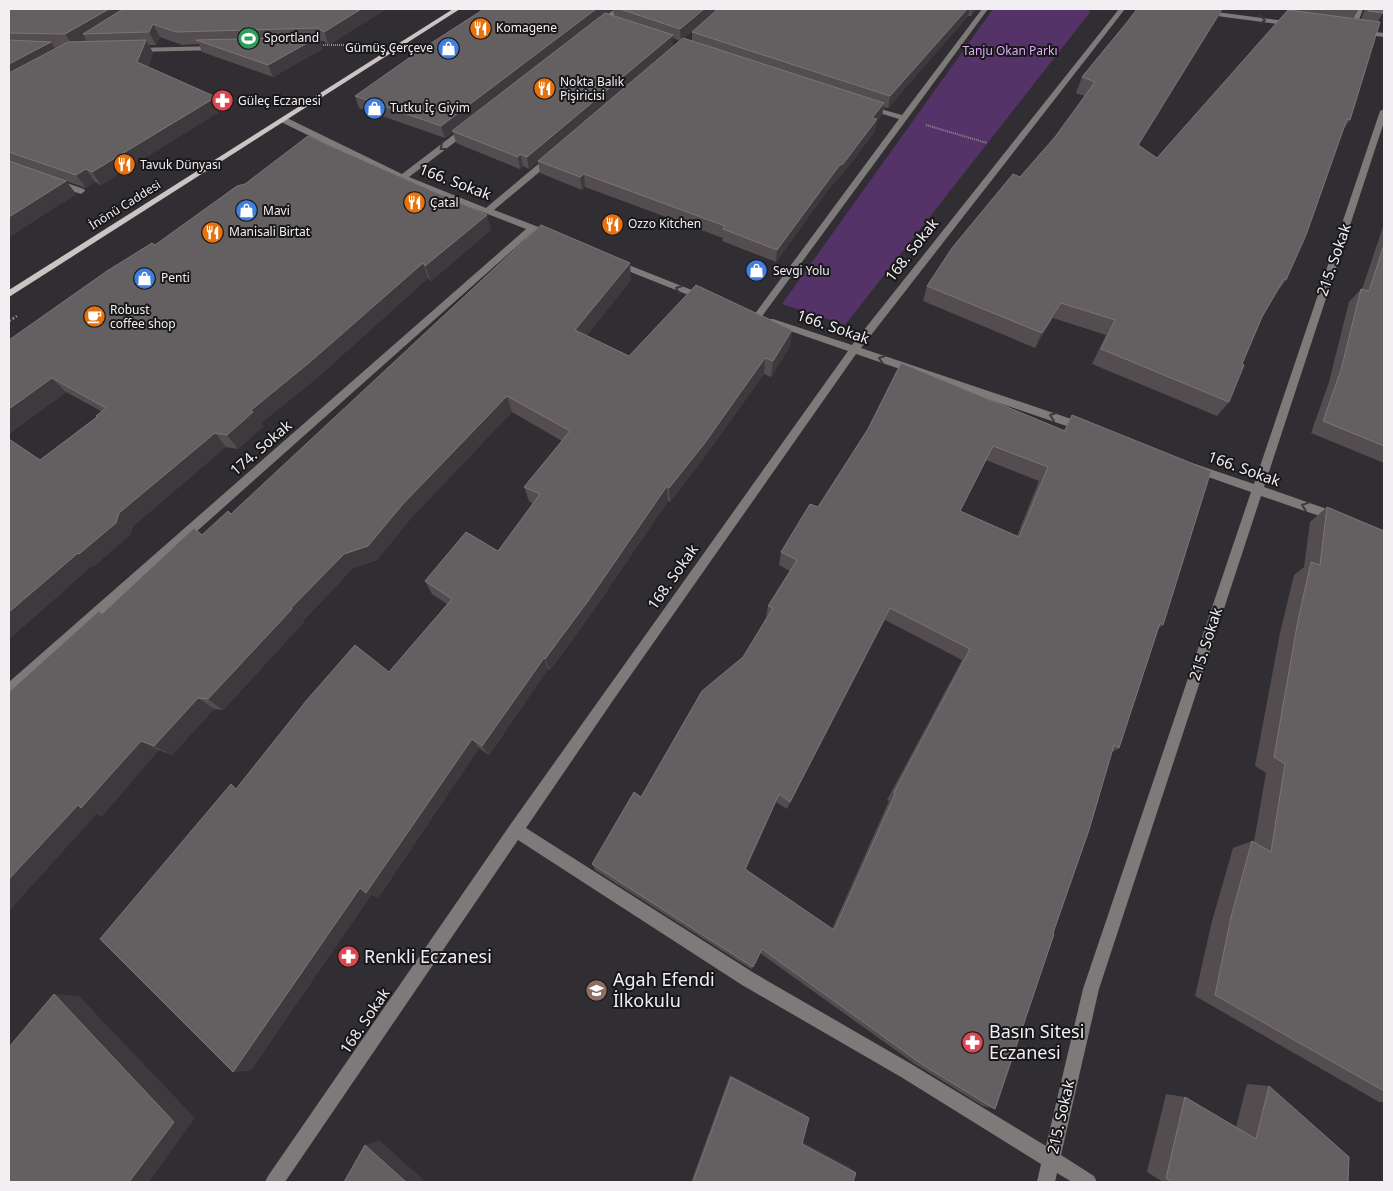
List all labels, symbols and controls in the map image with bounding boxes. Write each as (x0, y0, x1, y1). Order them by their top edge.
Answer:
one-way arrow (1258, 14, 1266, 25)
restaurant icon: Komagene (468, 16, 492, 40)
place label: Komagene (496, 19, 557, 36)
sports icon: Sportland (236, 26, 260, 50)
place label: Sportland (264, 29, 319, 46)
shop icon: Gümüş Çerçeve (437, 36, 461, 60)
place label: Gümüş Çerçeve (345, 39, 433, 56)
park label: Tanju Okan Parkı (963, 42, 1058, 59)
place label: Nokta Balık Pişiricisi (560, 73, 625, 104)
restaurant icon: Nokta Balık Pişiricisi (532, 77, 556, 101)
pharmacy icon: Güleç Eczanesi (210, 89, 234, 113)
place label: Güleç Eczanesi (238, 92, 321, 109)
shop icon: Tutku İç Giyim (362, 96, 386, 120)
place label: Tutku İç Giyim (390, 99, 470, 116)
one-way arrow (439, 141, 449, 150)
restaurant icon: Tavuk Dünyası (112, 153, 136, 177)
place label: Tavuk Dünyası (140, 156, 221, 173)
street label: 166. Sokak (417, 158, 494, 204)
street label: İnönü Caddesi (86, 176, 164, 233)
restaurant icon: Çatal (402, 191, 426, 215)
place label: Çatal (430, 194, 458, 211)
shop icon: Mavi (235, 199, 259, 223)
place label: Mavi (263, 202, 290, 219)
restaurant icon: Ozzo Kitchen (600, 212, 624, 236)
street label: 168. Sokak (880, 214, 942, 285)
place label: Ozzo Kitchen (628, 215, 701, 232)
restaurant icon: Manisali Birtat (201, 220, 225, 244)
street label: 215. Sokak (1311, 221, 1355, 299)
place label: Manisali Birtat (229, 223, 311, 240)
shop icon: Sevgi Yolu (745, 259, 769, 283)
place label: Sevgi Yolu (773, 262, 830, 279)
shop icon: Penti (133, 266, 157, 290)
place label: Penti (161, 269, 190, 286)
one-way arrow (676, 285, 684, 295)
place label: Robust coffee shop (110, 301, 176, 332)
street label: 166. Sokak (794, 304, 872, 348)
cafe icon: Robust coffee shop (82, 305, 106, 329)
one-way arrow (879, 355, 887, 365)
one-way arrow (1049, 412, 1058, 422)
street label: 174. Sokak (225, 415, 295, 480)
street label: 166. Sokak (1205, 446, 1283, 490)
one-way arrow (1301, 502, 1310, 512)
street label: 168. Sokak (642, 540, 702, 613)
street label: 215. Sokak (1184, 605, 1226, 683)
place label: Renkli Eczanesi (364, 944, 492, 968)
pharmacy icon: Renkli Eczanesi (336, 945, 360, 969)
place label: Agah Efendi İlkokulu (613, 967, 715, 1012)
school or university icon: Agah Efendi İlkokulu (585, 978, 609, 1002)
street label: 168. Sokak (335, 984, 394, 1057)
place label: Basın Sitesi Eczanesi (989, 1019, 1084, 1064)
pharmacy icon: Basın Sitesi Eczanesi (961, 1030, 985, 1054)
street label: 215. Sokak (1042, 1078, 1078, 1156)

